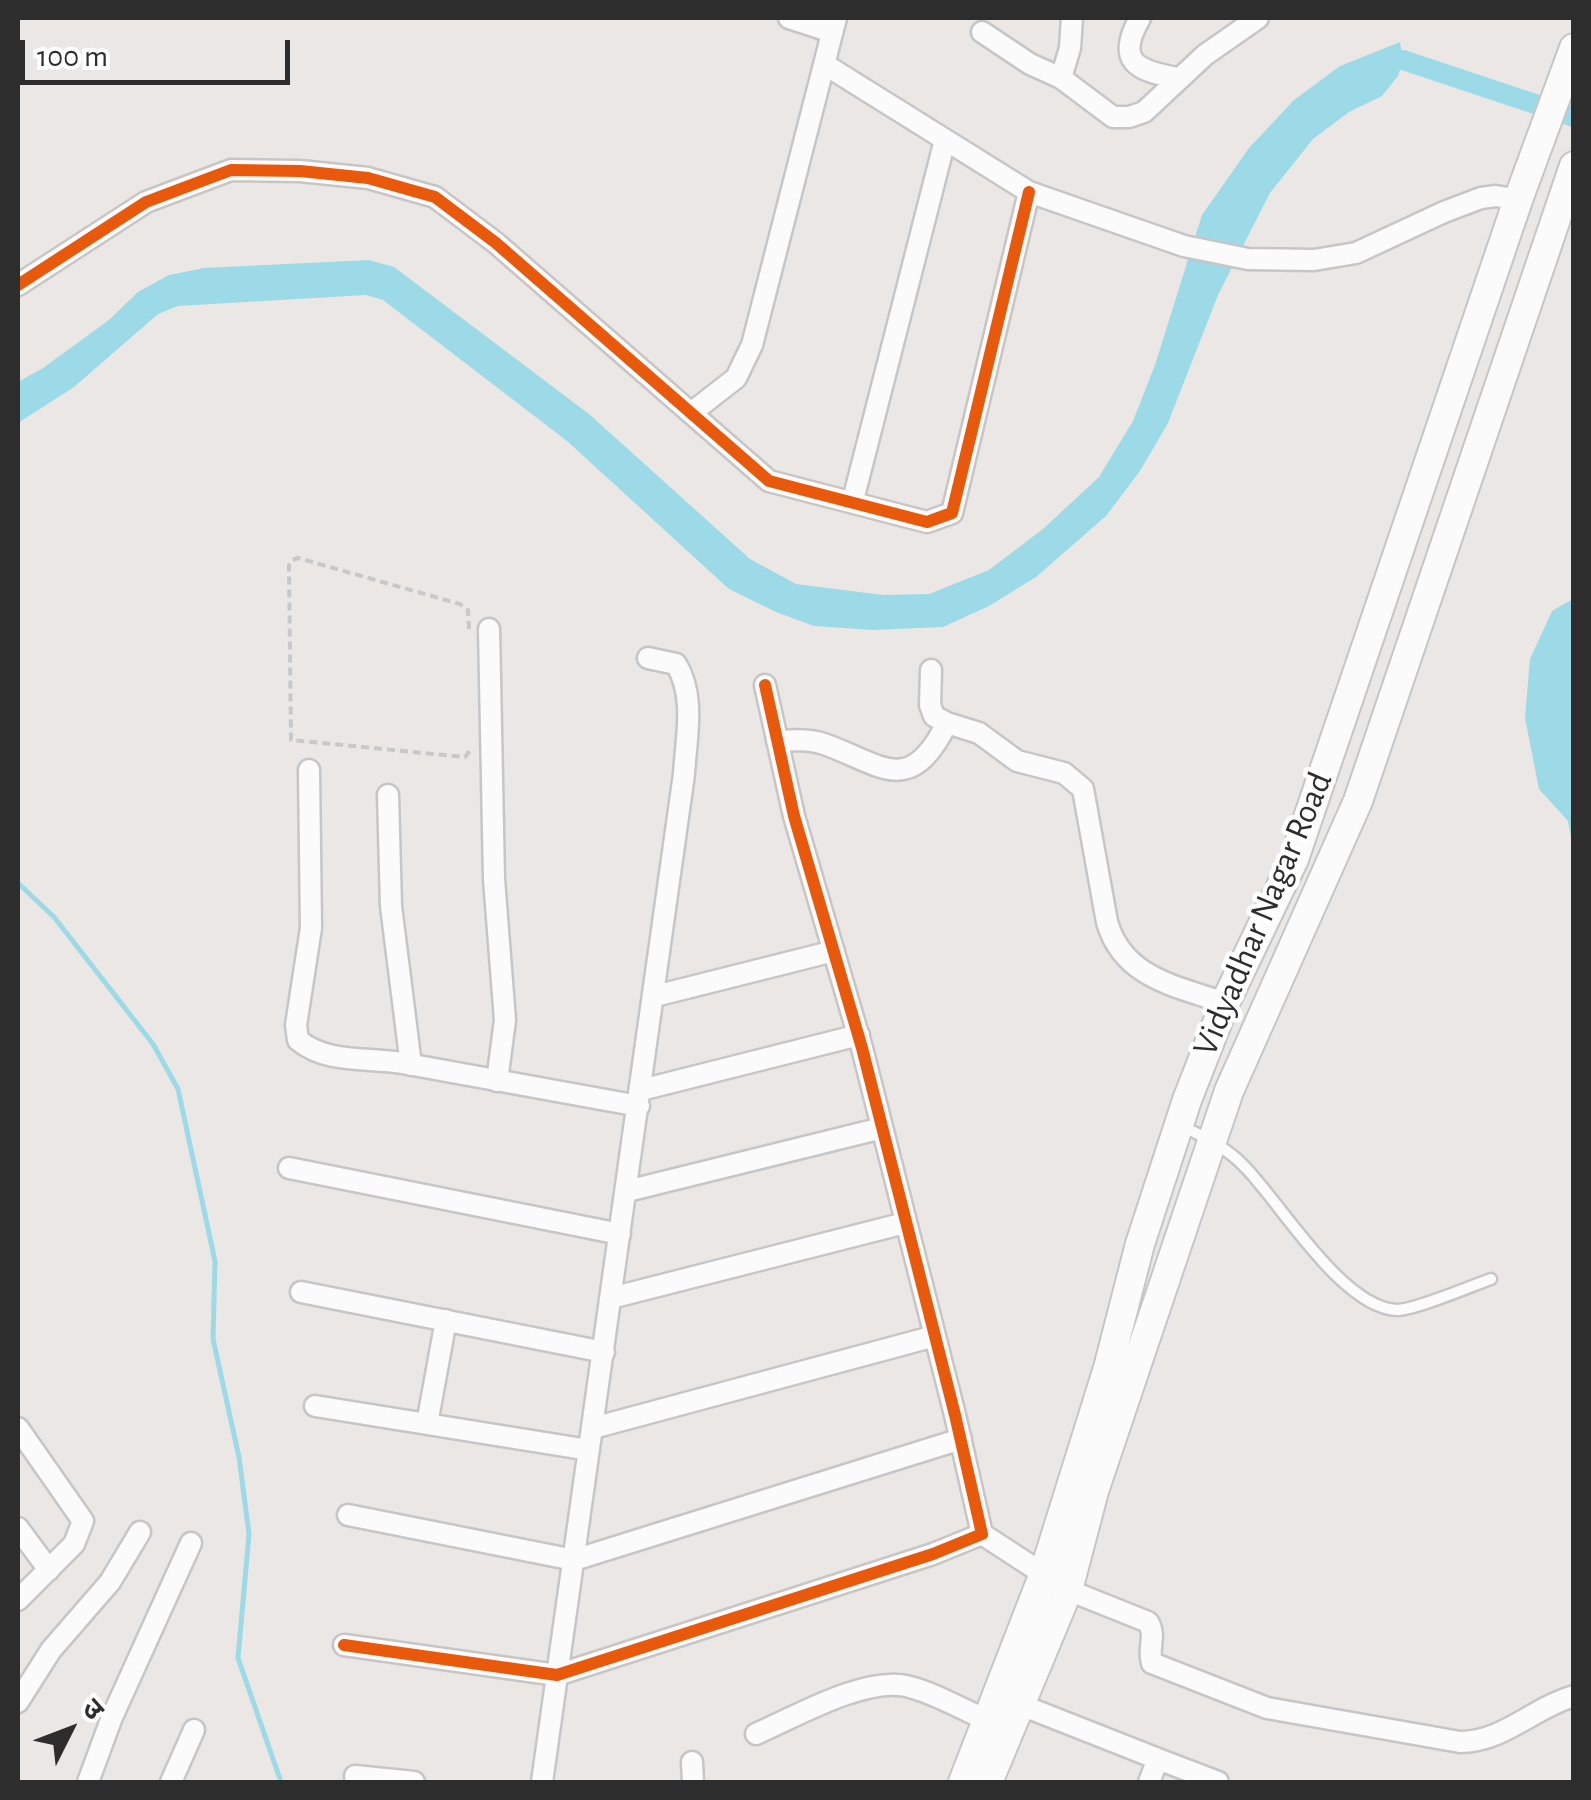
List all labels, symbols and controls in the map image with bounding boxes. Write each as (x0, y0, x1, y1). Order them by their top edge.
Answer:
scale bar (25, 20, 295, 82)
text: 100 m (37, 42, 108, 72)
street label: Vidyadhar Nagar Road (1184, 766, 1342, 1062)
north arrow (20, 1680, 120, 1780)
text: उ (76, 1694, 108, 1725)

